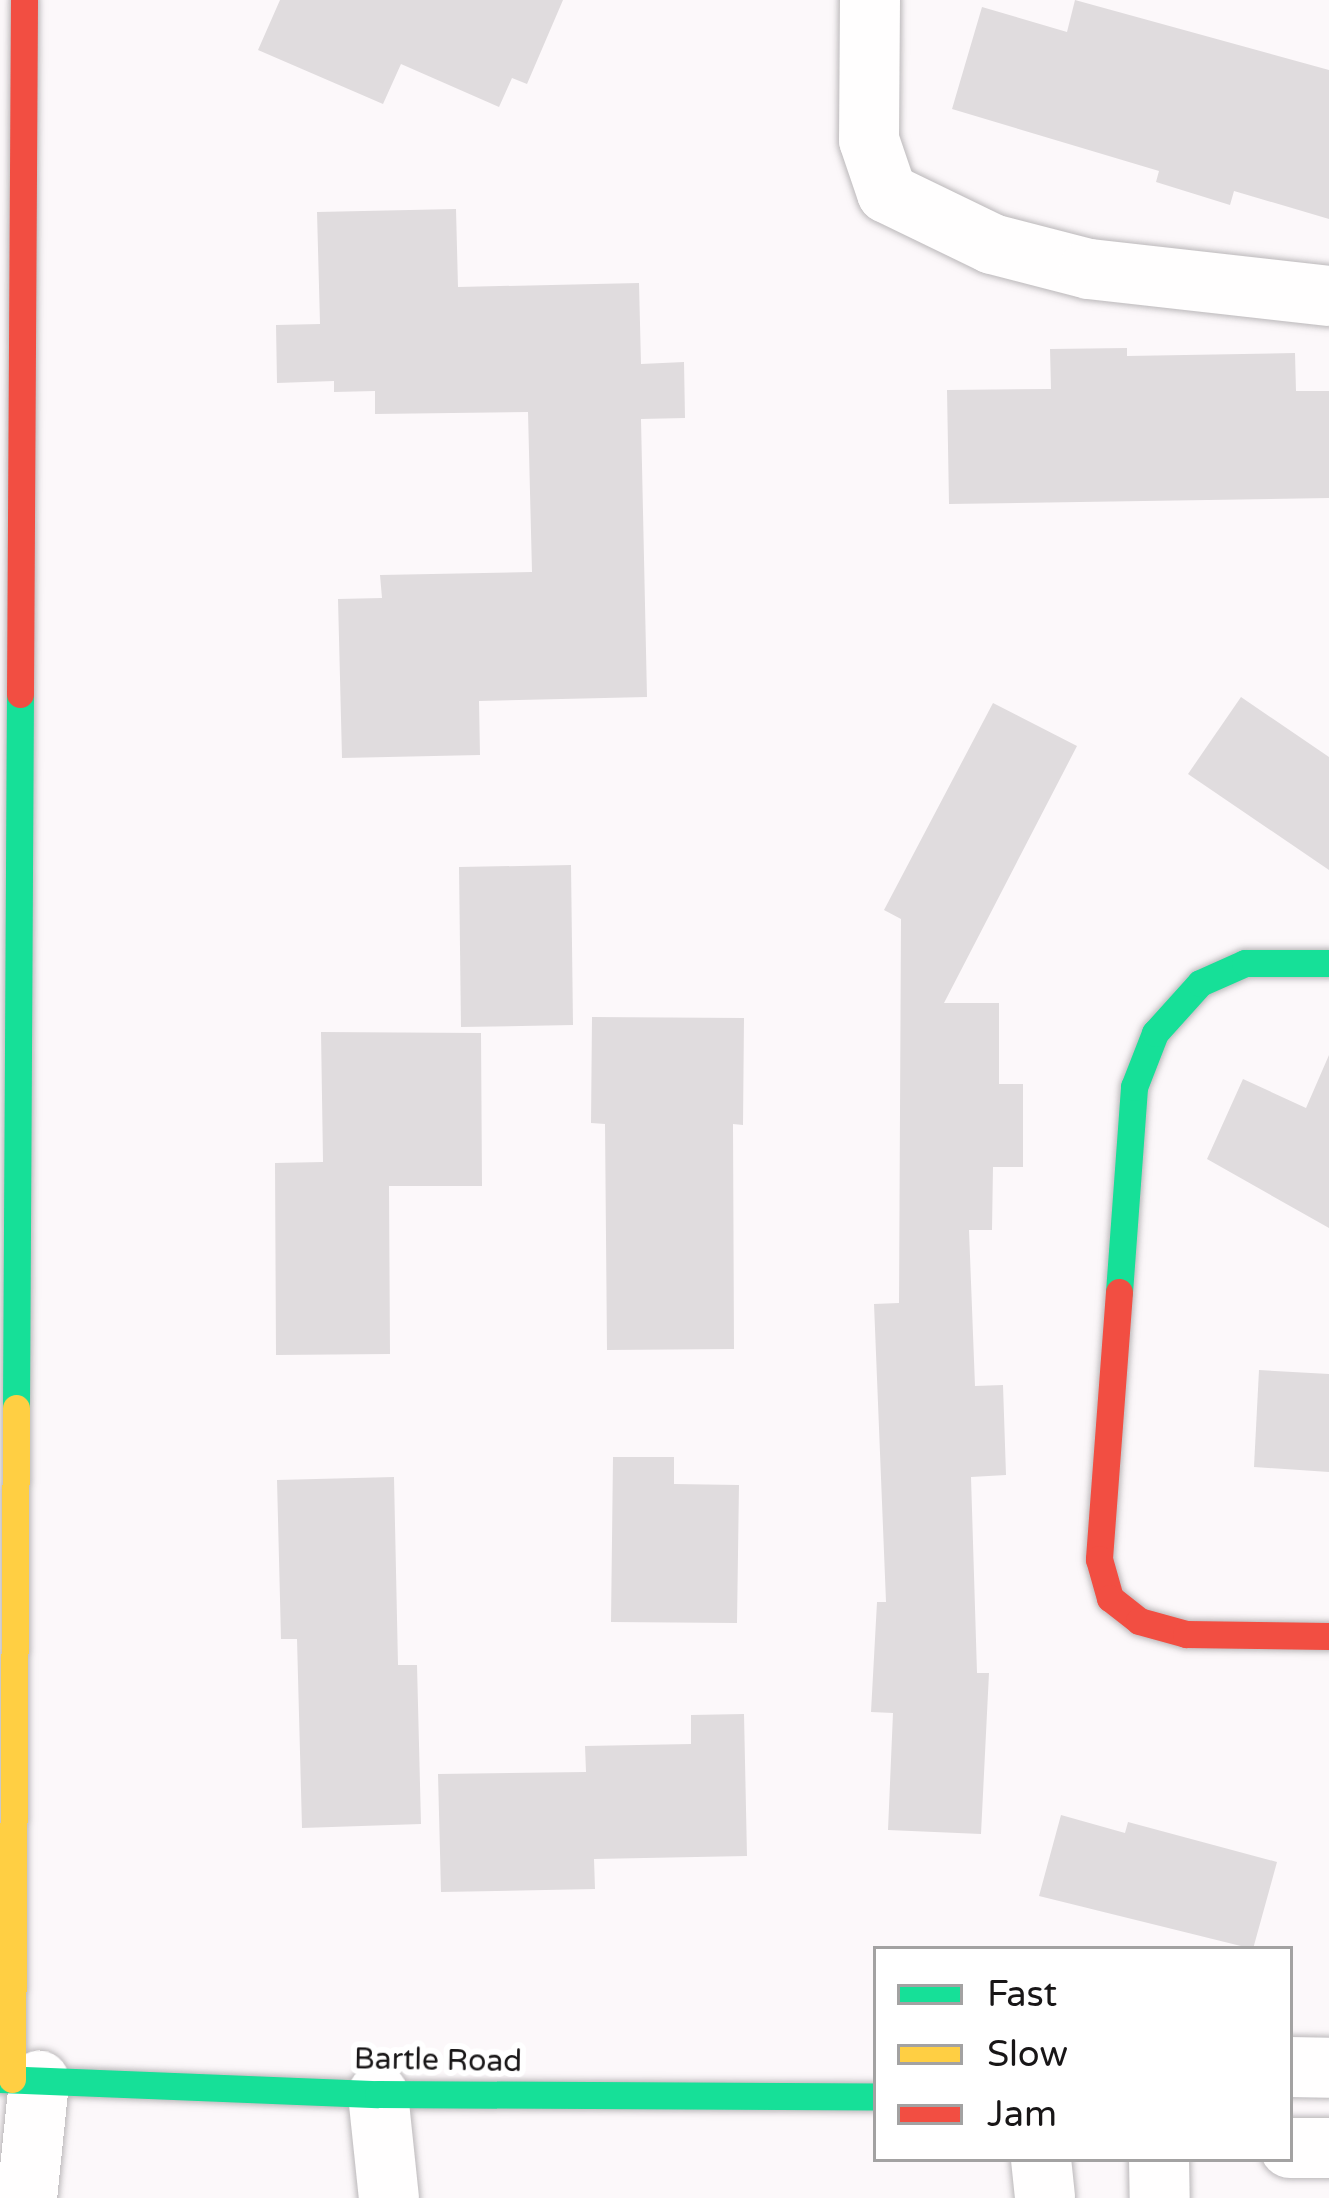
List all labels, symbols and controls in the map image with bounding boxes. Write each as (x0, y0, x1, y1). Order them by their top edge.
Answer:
legend (873, 1946, 1293, 2162)
text: Fast (987, 1973, 1057, 2016)
text: Slow (987, 2033, 1068, 2076)
street label: Bartle Road (354, 2042, 522, 2080)
text: Jam (987, 2093, 1057, 2136)

